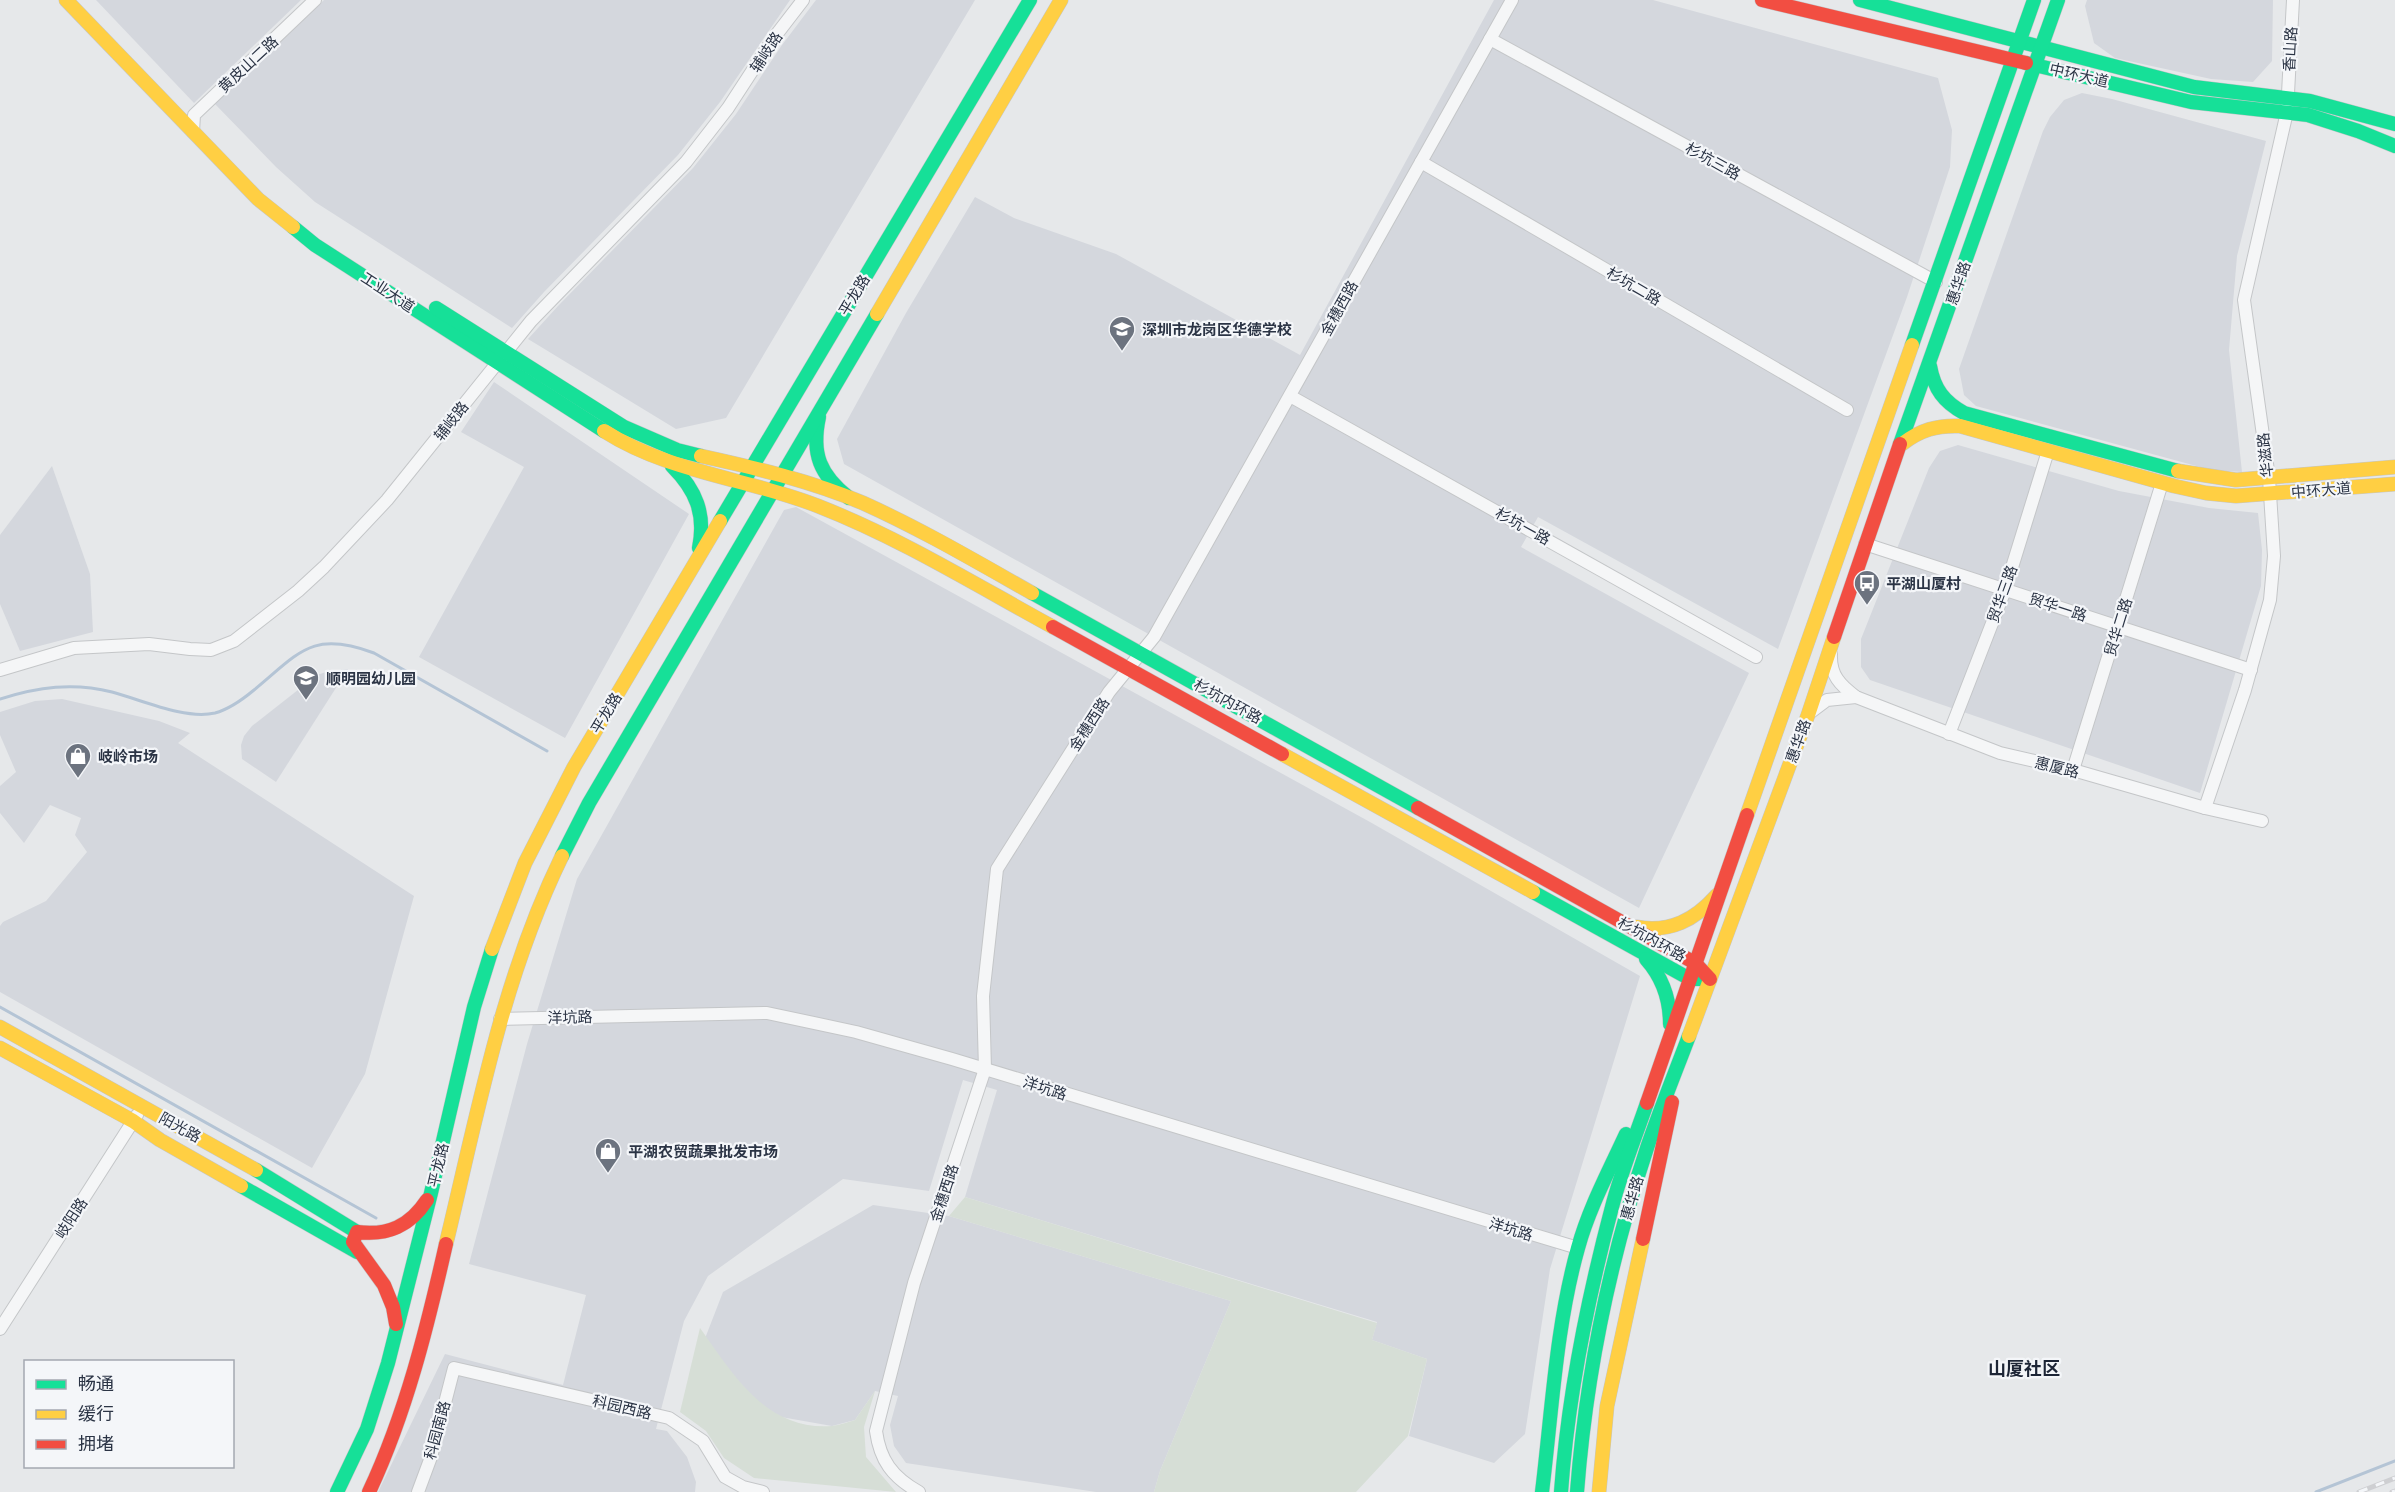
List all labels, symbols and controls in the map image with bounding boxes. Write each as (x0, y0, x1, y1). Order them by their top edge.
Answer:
street label: 香山路 (2280, 26, 2300, 72)
street label: 辅岐路 (747, 28, 785, 76)
street label: 黄皮山二路 (215, 32, 281, 96)
street label: 中环大道 (2048, 60, 2110, 90)
street label: 杉坑三路 (1683, 139, 1743, 183)
street label: 惠华路 (1943, 259, 1973, 307)
street label: 杉坑二路 (1604, 264, 1664, 308)
street label: 工业大道 (358, 269, 418, 315)
street label: 平龙路 (835, 271, 873, 319)
street label: 金穗西路 (1317, 278, 1361, 338)
school or university icon: 深圳市龙岗区华德学校 (1107, 314, 1137, 352)
place label: 深圳市龙岗区华德学校 (1142, 321, 1292, 338)
street label: 辅岐路 (430, 398, 472, 444)
street label: 华滋路 (2254, 432, 2276, 478)
street label: 中环大道 (2290, 479, 2352, 501)
street label: 杉坑一路 (1493, 504, 1553, 548)
street label: 贸华三路 (1984, 563, 2020, 625)
bus stop icon: 平湖山厦村 (1852, 568, 1882, 606)
place label: 平湖山厦村 (1886, 575, 1961, 592)
street label: 贸华一路 (2027, 590, 2089, 624)
street label: 贸华二路 (2101, 596, 2135, 658)
school or university icon: 顺明园幼儿园 (291, 663, 321, 701)
place label: 顺明园幼儿园 (326, 670, 416, 687)
street label: 杉坑内环路 (1191, 675, 1265, 727)
street label: 平龙路 (587, 689, 625, 737)
street label: 金穗西路 (1066, 694, 1112, 754)
street label: 惠华路 (1782, 717, 1814, 765)
shop icon: 岐岭市场 (63, 741, 93, 779)
place label: 岐岭市场 (98, 748, 158, 765)
street label: 惠厦路 (2033, 753, 2081, 781)
street label: 杉坑内环路 (1615, 913, 1689, 965)
street label: 洋坑路 (547, 1008, 593, 1026)
street label: 洋坑路 (1021, 1073, 1069, 1103)
street label: 阳光路 (156, 1109, 204, 1145)
shop icon: 平湖农贸蔬果批发市场 (593, 1136, 623, 1174)
street label: 平龙路 (425, 1141, 451, 1189)
place label: 平湖农贸蔬果批发市场 (628, 1143, 778, 1160)
street label: 金穗西路 (927, 1162, 961, 1224)
street label: 惠华路 (1618, 1174, 1646, 1222)
street label: 岐阳路 (52, 1194, 90, 1242)
street label: 洋坑路 (1487, 1214, 1535, 1244)
district label: 山厦社区 (1988, 1358, 2060, 1379)
legend (24, 1360, 234, 1468)
text: 畅通 (78, 1373, 114, 1394)
street label: 科园西路 (591, 1392, 653, 1422)
street label: 科园南路 (421, 1399, 453, 1461)
text: 缓行 (78, 1403, 114, 1424)
text: 拥堵 (78, 1433, 114, 1454)

